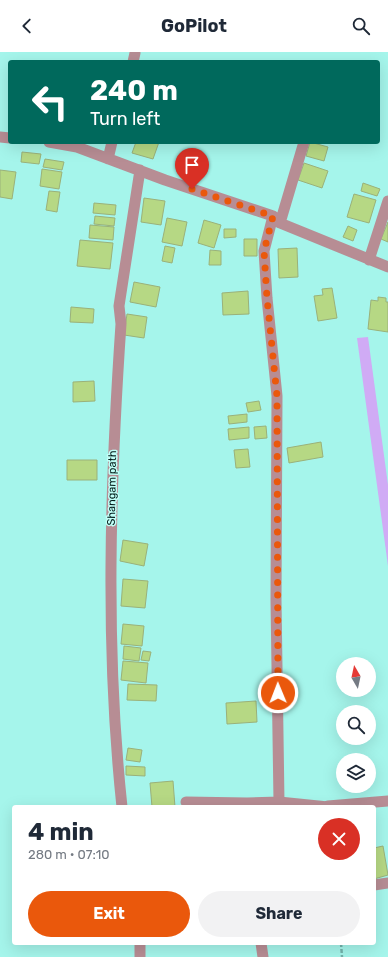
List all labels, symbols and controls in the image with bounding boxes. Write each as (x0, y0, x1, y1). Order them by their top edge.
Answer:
icon: back (16, 15, 38, 37)
text: GoPilot (161, 15, 227, 37)
icon: search (350, 15, 372, 37)
text: 240 m (90, 74, 178, 107)
icon: left (24, 76, 76, 128)
text: Turn left (90, 108, 160, 130)
pin (175, 148, 209, 189)
icon: arrive (181, 154, 203, 176)
street label: Shangam path (105, 450, 119, 526)
north arrow (336, 657, 376, 697)
map controls (336, 657, 376, 793)
position arrow (257, 672, 299, 714)
button: search (336, 705, 376, 745)
button: layers (336, 753, 376, 793)
text: 4 min (28, 818, 94, 846)
button: close (318, 818, 360, 860)
text: 280 m · 07:10 (28, 847, 110, 862)
button: Exit (28, 891, 190, 937)
button: Share (198, 891, 360, 937)

